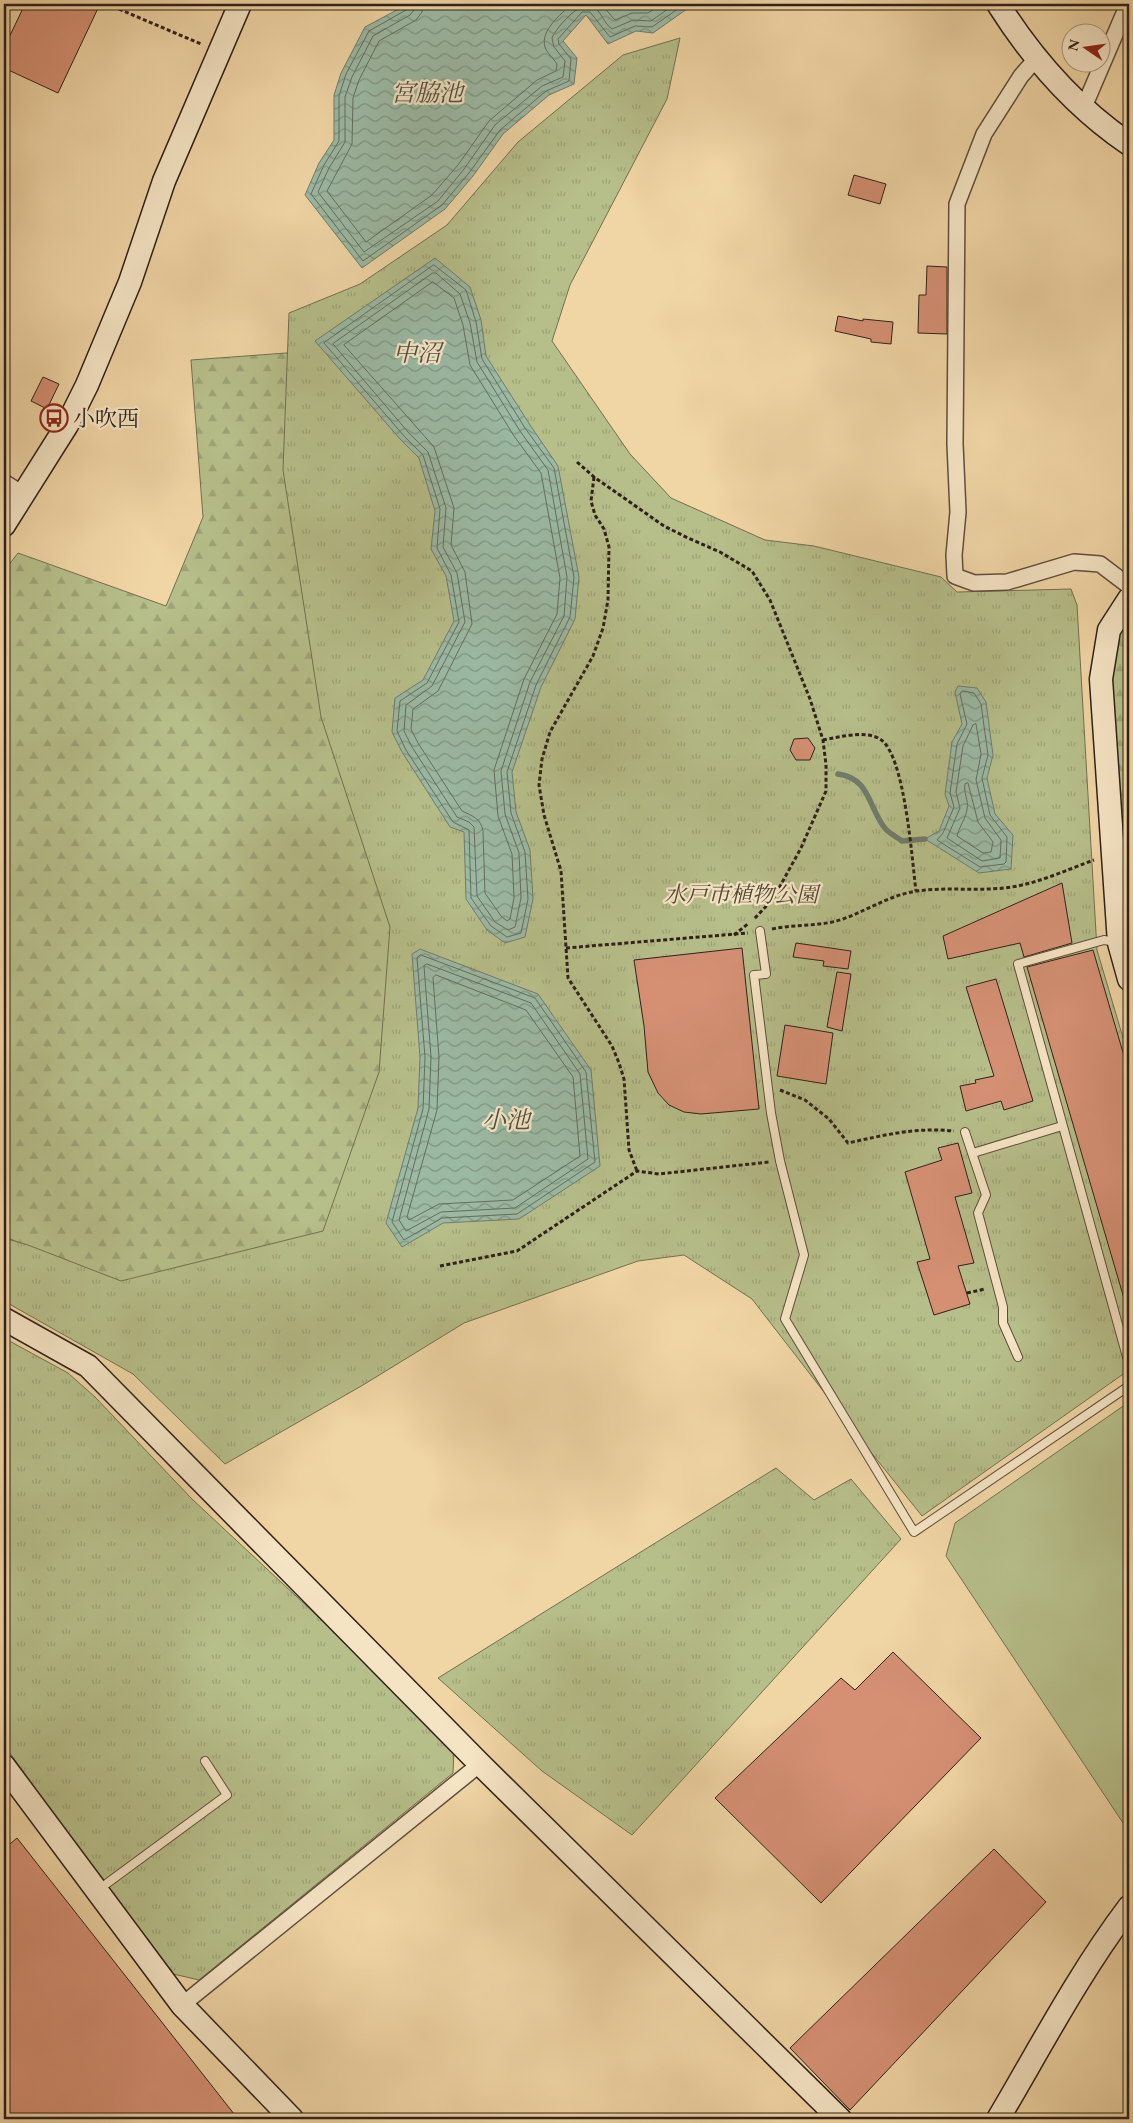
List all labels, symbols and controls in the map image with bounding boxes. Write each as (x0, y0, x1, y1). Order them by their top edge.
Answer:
north arrow (1060, 22, 1110, 72)
text: N (1063, 37, 1084, 53)
water label: 宮脇池 (391, 77, 466, 108)
water label: 中沼 (393, 337, 445, 368)
bus stop icon: 小吹西 (39, 403, 69, 433)
place label: 小吹西 (73, 404, 139, 433)
park label: 水戸市植物公園 (664, 880, 821, 909)
water label: 小池 (482, 1104, 533, 1135)

